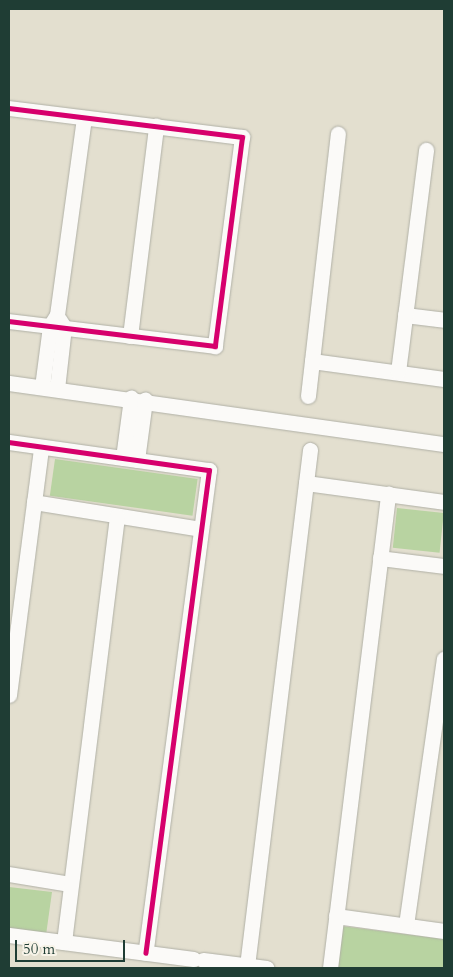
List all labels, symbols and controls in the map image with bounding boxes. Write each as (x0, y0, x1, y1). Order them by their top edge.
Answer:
scale bar (18, 930, 128, 962)
text: 50 m (23, 939, 55, 959)

